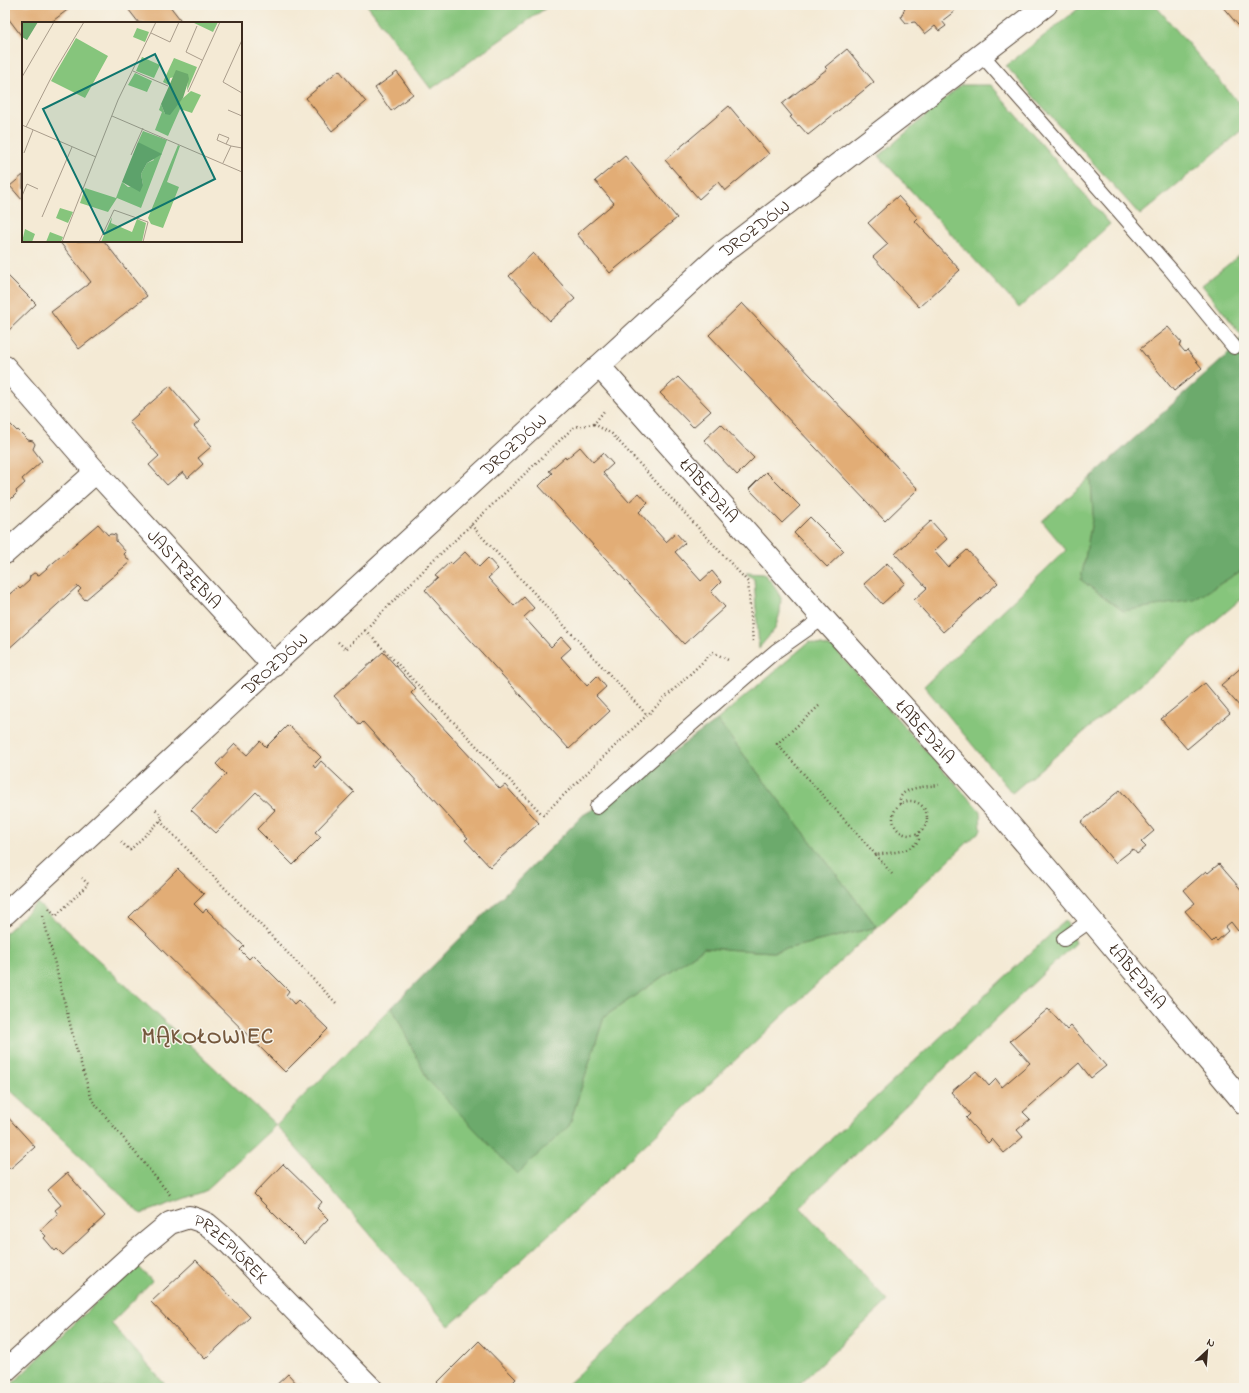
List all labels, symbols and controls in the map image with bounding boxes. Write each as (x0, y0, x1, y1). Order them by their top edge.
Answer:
inset map (22, 22, 242, 242)
street label: DROZDÓW (714, 194, 796, 266)
street label: DROZDÓW (475, 408, 554, 484)
street label: ŁABĘDZIA (671, 453, 744, 529)
street label: JASTRZĘBIA (140, 524, 227, 616)
street label: DROZDÓW (236, 628, 315, 703)
street label: ŁABĘDZIA (887, 694, 960, 771)
street label: ŁABĘDZIA (1100, 938, 1172, 1016)
district label: MĄKOŁOWIEC (142, 1022, 274, 1054)
street label: PRZEPIÓREK (189, 1209, 274, 1291)
north arrow (1187, 1331, 1227, 1371)
text: N (1204, 1334, 1218, 1352)

